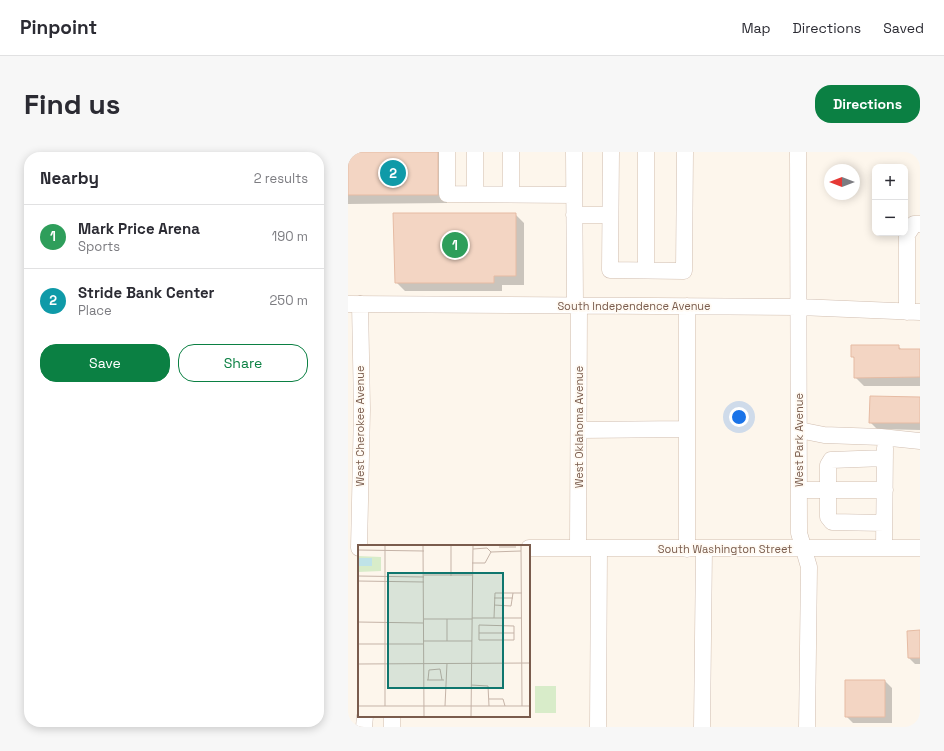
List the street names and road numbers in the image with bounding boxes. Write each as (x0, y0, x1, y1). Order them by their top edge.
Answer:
street label: South Independence Avenue (557, 299, 711, 313)
street label: West Cherokee Avenue (353, 366, 367, 486)
street label: West Oklahoma Avenue (572, 366, 586, 488)
street label: West Park Avenue (792, 393, 806, 487)
street label: South Washington Street (658, 542, 792, 556)

